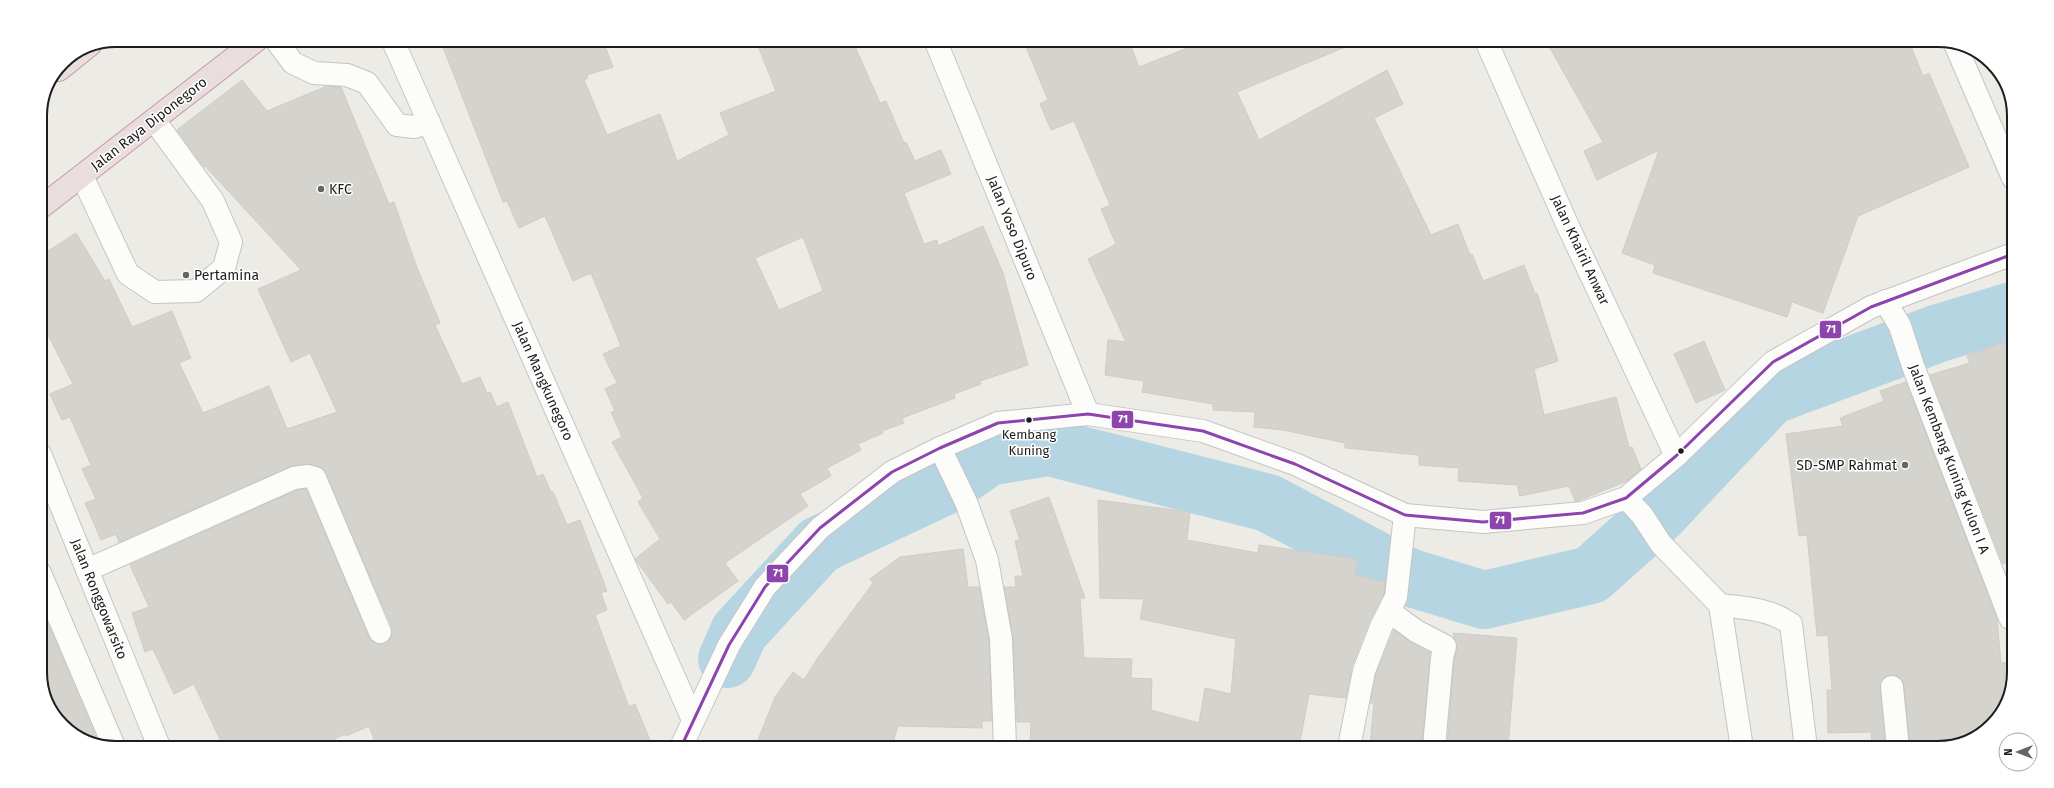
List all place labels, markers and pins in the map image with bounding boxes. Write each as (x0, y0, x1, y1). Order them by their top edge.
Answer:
place label: KFC (329, 181, 352, 198)
marker: KFC (316, 184, 326, 194)
place label: Pertamina (194, 267, 259, 284)
marker: Pertamina (181, 270, 191, 280)
marker: Kembang Kuning (1024, 415, 1034, 425)
place label: Kembang Kuning (1002, 427, 1057, 458)
unlabelled marker (1676, 446, 1686, 456)
place label: SD-SMP Rahmat (1796, 457, 1898, 474)
marker: SD-SMP Rahmat (1900, 460, 1910, 470)

